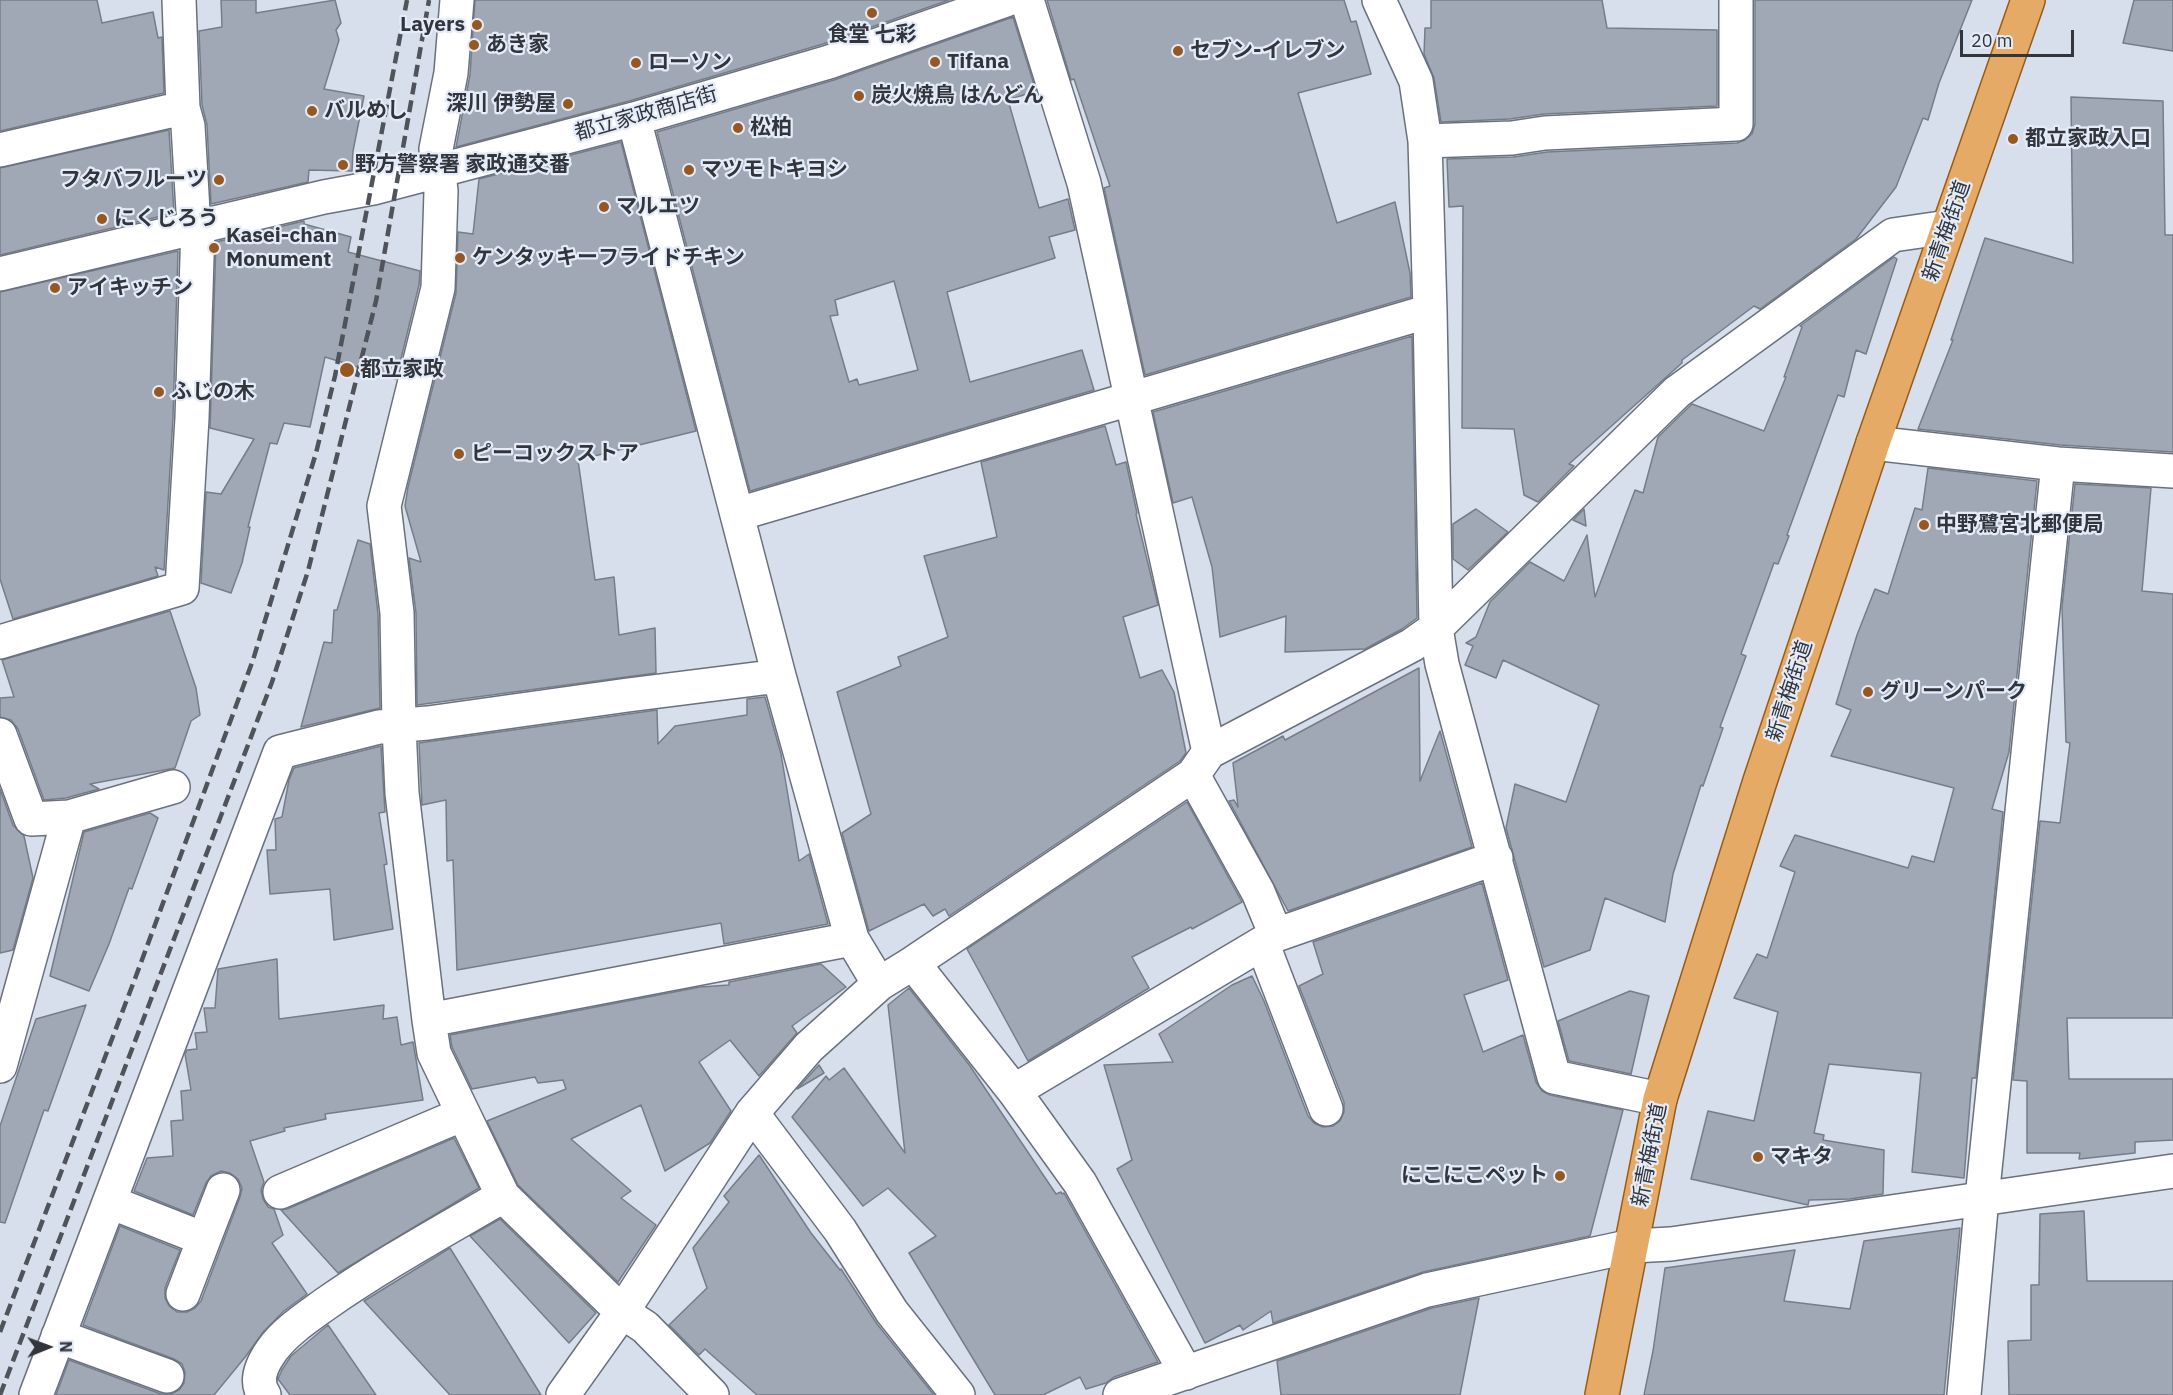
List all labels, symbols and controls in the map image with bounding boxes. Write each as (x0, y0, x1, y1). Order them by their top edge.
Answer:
marker: 食堂 七彩 (865, 6, 879, 20)
place label: Layers (400, 12, 465, 38)
marker: Layers (470, 18, 484, 32)
scale bar (1963, 18, 2077, 56)
place label: 食堂 七彩 (828, 22, 916, 48)
text: 20 m (1971, 29, 2013, 52)
place label: あき家 (486, 32, 549, 58)
marker: あき家 (467, 38, 481, 52)
place label: セブン-イレブン (1190, 38, 1345, 64)
marker: セブン-イレブン (1171, 44, 1185, 58)
place label: Tifana (947, 49, 1009, 75)
place label: ローソン (648, 50, 732, 76)
marker: Tifana (928, 55, 942, 69)
marker: ローソン (629, 56, 643, 70)
street label: 都立家政商店街 (572, 82, 720, 146)
place label: 炭火焼鳥 はんどん (871, 83, 1044, 109)
marker: 炭火焼鳥 はんどん (852, 89, 866, 103)
place label: 深川 伊勢屋 (446, 91, 556, 117)
marker: 深川 伊勢屋 (561, 97, 575, 111)
place label: バルめし (324, 98, 408, 124)
marker: バルめし (305, 104, 319, 118)
place label: 松柏 (750, 115, 792, 141)
marker: 松柏 (731, 121, 745, 135)
place label: 都立家政入口 (2025, 126, 2151, 152)
marker: 都立家政入口 (2006, 132, 2020, 146)
place label: 野方警察署 家政通交番 (355, 152, 570, 178)
place label: マツモトキヨシ (701, 157, 848, 183)
marker: 野方警察署 家政通交番 (336, 158, 350, 172)
marker: マツモトキヨシ (682, 163, 696, 177)
place label: フタバフルーツ (60, 167, 207, 193)
marker: フタバフルーツ (212, 173, 226, 187)
street label: 新青梅街道 (1918, 177, 1976, 285)
place label: マルエツ (616, 194, 700, 220)
marker: マルエツ (597, 200, 611, 214)
place label: にくじろう (114, 206, 219, 232)
marker: にくじろう (95, 212, 109, 226)
place label: Kasei-chan Monument (226, 223, 337, 273)
marker: Kasei-chan Monument (207, 241, 221, 255)
place label: ケンタッキーフライドチキン (472, 245, 745, 271)
marker: ケンタッキーフライドチキン (453, 251, 467, 265)
place label: アイキッチン (67, 275, 193, 301)
marker: アイキッチン (48, 281, 62, 295)
place label: 都立家政 (360, 357, 444, 383)
marker: 都立家政 (338, 361, 356, 379)
place label: ふじの木 (171, 379, 255, 405)
marker: ふじの木 (152, 385, 166, 399)
place label: ピーコックストア (471, 441, 639, 467)
marker: ピーコックストア (452, 447, 466, 461)
place label: 中野鷺宮北郵便局 (1936, 512, 2104, 538)
marker: 中野鷺宮北郵便局 (1917, 518, 1931, 532)
street label: 新青梅街道 (1762, 637, 1818, 745)
place label: グリーンパーク (1880, 679, 2027, 705)
marker: グリーンパーク (1861, 685, 1875, 699)
street label: 新青梅街道 (1628, 1101, 1672, 1209)
place label: マキタ (1770, 1144, 1833, 1170)
marker: マキタ (1751, 1150, 1765, 1164)
place label: にこにこペット (1401, 1163, 1548, 1189)
marker: にこにこペット (1553, 1169, 1567, 1183)
north arrow (18, 1317, 78, 1377)
text: N (56, 1341, 76, 1353)

